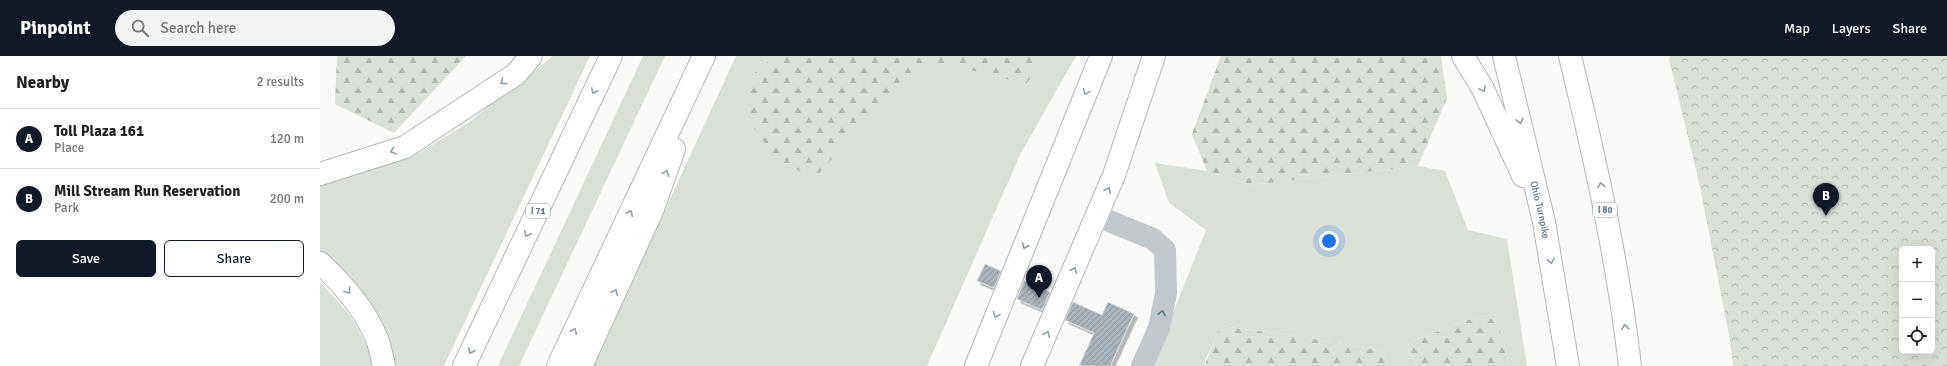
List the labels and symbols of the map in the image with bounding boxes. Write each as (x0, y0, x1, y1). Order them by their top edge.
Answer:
one-way arrow (500, 78, 507, 85)
one-way arrow (1478, 85, 1486, 93)
one-way arrow (591, 87, 599, 95)
one-way arrow (1083, 89, 1091, 96)
one-way arrow (1515, 118, 1523, 124)
one-way arrow (390, 146, 397, 155)
one-way arrow (661, 170, 669, 177)
street label: Ohio Turnpike (1527, 180, 1552, 240)
one-way arrow (1597, 182, 1605, 189)
pin: B (1813, 183, 1839, 216)
one-way arrow (1103, 186, 1111, 194)
road number: I 80 (1593, 203, 1617, 217)
road number: I 71 (526, 204, 550, 218)
one-way arrow (625, 210, 633, 218)
one-way arrow (524, 230, 532, 237)
your location (1319, 231, 1339, 251)
one-way arrow (1021, 243, 1029, 250)
one-way arrow (1546, 258, 1554, 264)
pin: A (1026, 265, 1052, 298)
one-way arrow (1070, 266, 1078, 273)
one-way arrow (343, 286, 350, 293)
one-way arrow (610, 289, 618, 297)
one-way arrow (1157, 310, 1165, 316)
one-way arrow (993, 311, 1001, 318)
one-way arrow (1621, 324, 1630, 330)
one-way arrow (569, 327, 577, 335)
one-way arrow (1042, 330, 1050, 337)
one-way arrow (468, 347, 476, 355)

